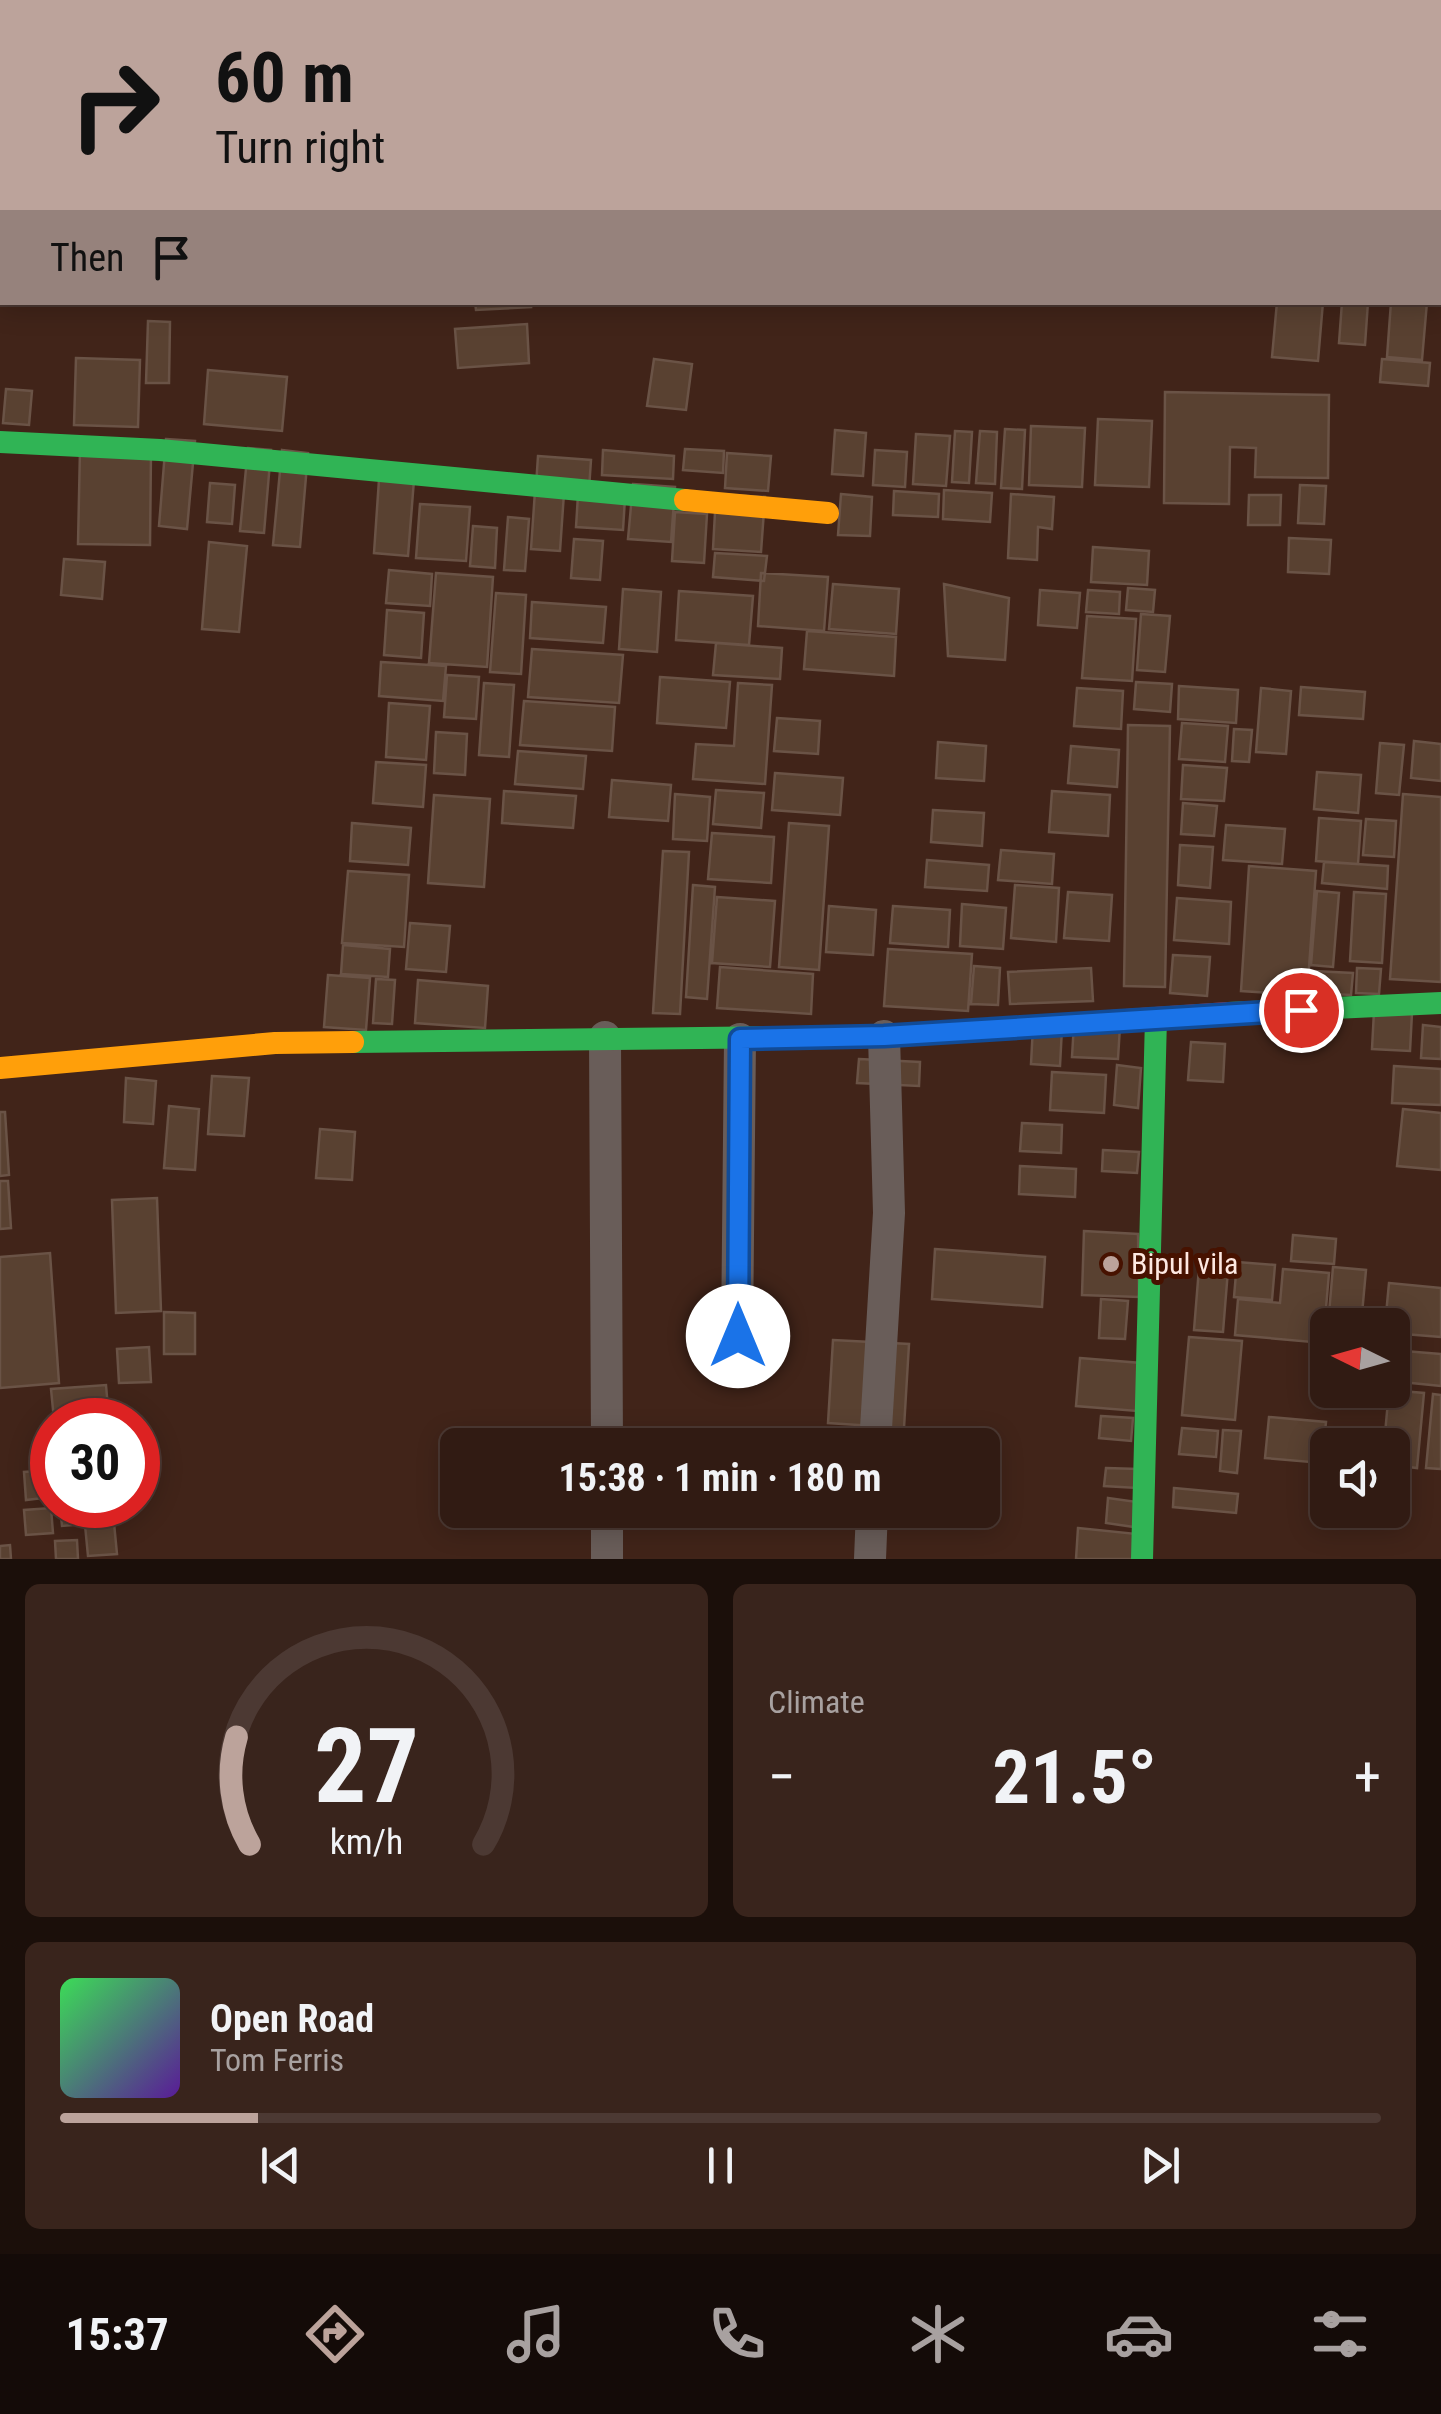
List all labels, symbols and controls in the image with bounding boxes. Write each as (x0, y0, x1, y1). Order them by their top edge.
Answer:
text: 60 m (215, 37, 354, 119)
icon: right (50, 40, 180, 170)
text: Turn right (215, 121, 385, 174)
icon: arrive (144, 230, 199, 285)
text: Then (50, 236, 124, 280)
pin (1259, 968, 1344, 1053)
icon: arrive (1274, 983, 1329, 1038)
place label: Bipul vila (1131, 1246, 1238, 1281)
marker: Bipul vila (1100, 1253, 1122, 1275)
position arrow (686, 1284, 790, 1388)
north arrow (1310, 1308, 1410, 1408)
map controls (1310, 1308, 1410, 1528)
speed limit sign: 30 (30, 1398, 160, 1528)
button: sound (1310, 1428, 1410, 1528)
text: 15:38 · 1 min · 180 m (559, 1456, 881, 1500)
text: Climate (768, 1683, 865, 1721)
text: 27 (314, 1706, 419, 1827)
text: 21.5° (992, 1733, 1157, 1821)
text: − (768, 1745, 796, 1809)
text: + (1354, 1745, 1381, 1809)
text: km/h (330, 1821, 403, 1863)
text: Open Road (210, 1997, 374, 2041)
text: Tom Ferris (210, 2041, 344, 2079)
icon: previous (253, 2138, 308, 2193)
icon: pause (693, 2138, 748, 2193)
icon: next (1133, 2138, 1188, 2193)
icon: directions (300, 2299, 370, 2369)
icon: music (501, 2299, 571, 2369)
icon: phone (702, 2299, 772, 2369)
icon: climate (903, 2299, 973, 2369)
icon: car (1104, 2299, 1174, 2369)
icon: filters (1305, 2299, 1375, 2369)
text: 15:37 (66, 2308, 169, 2361)

